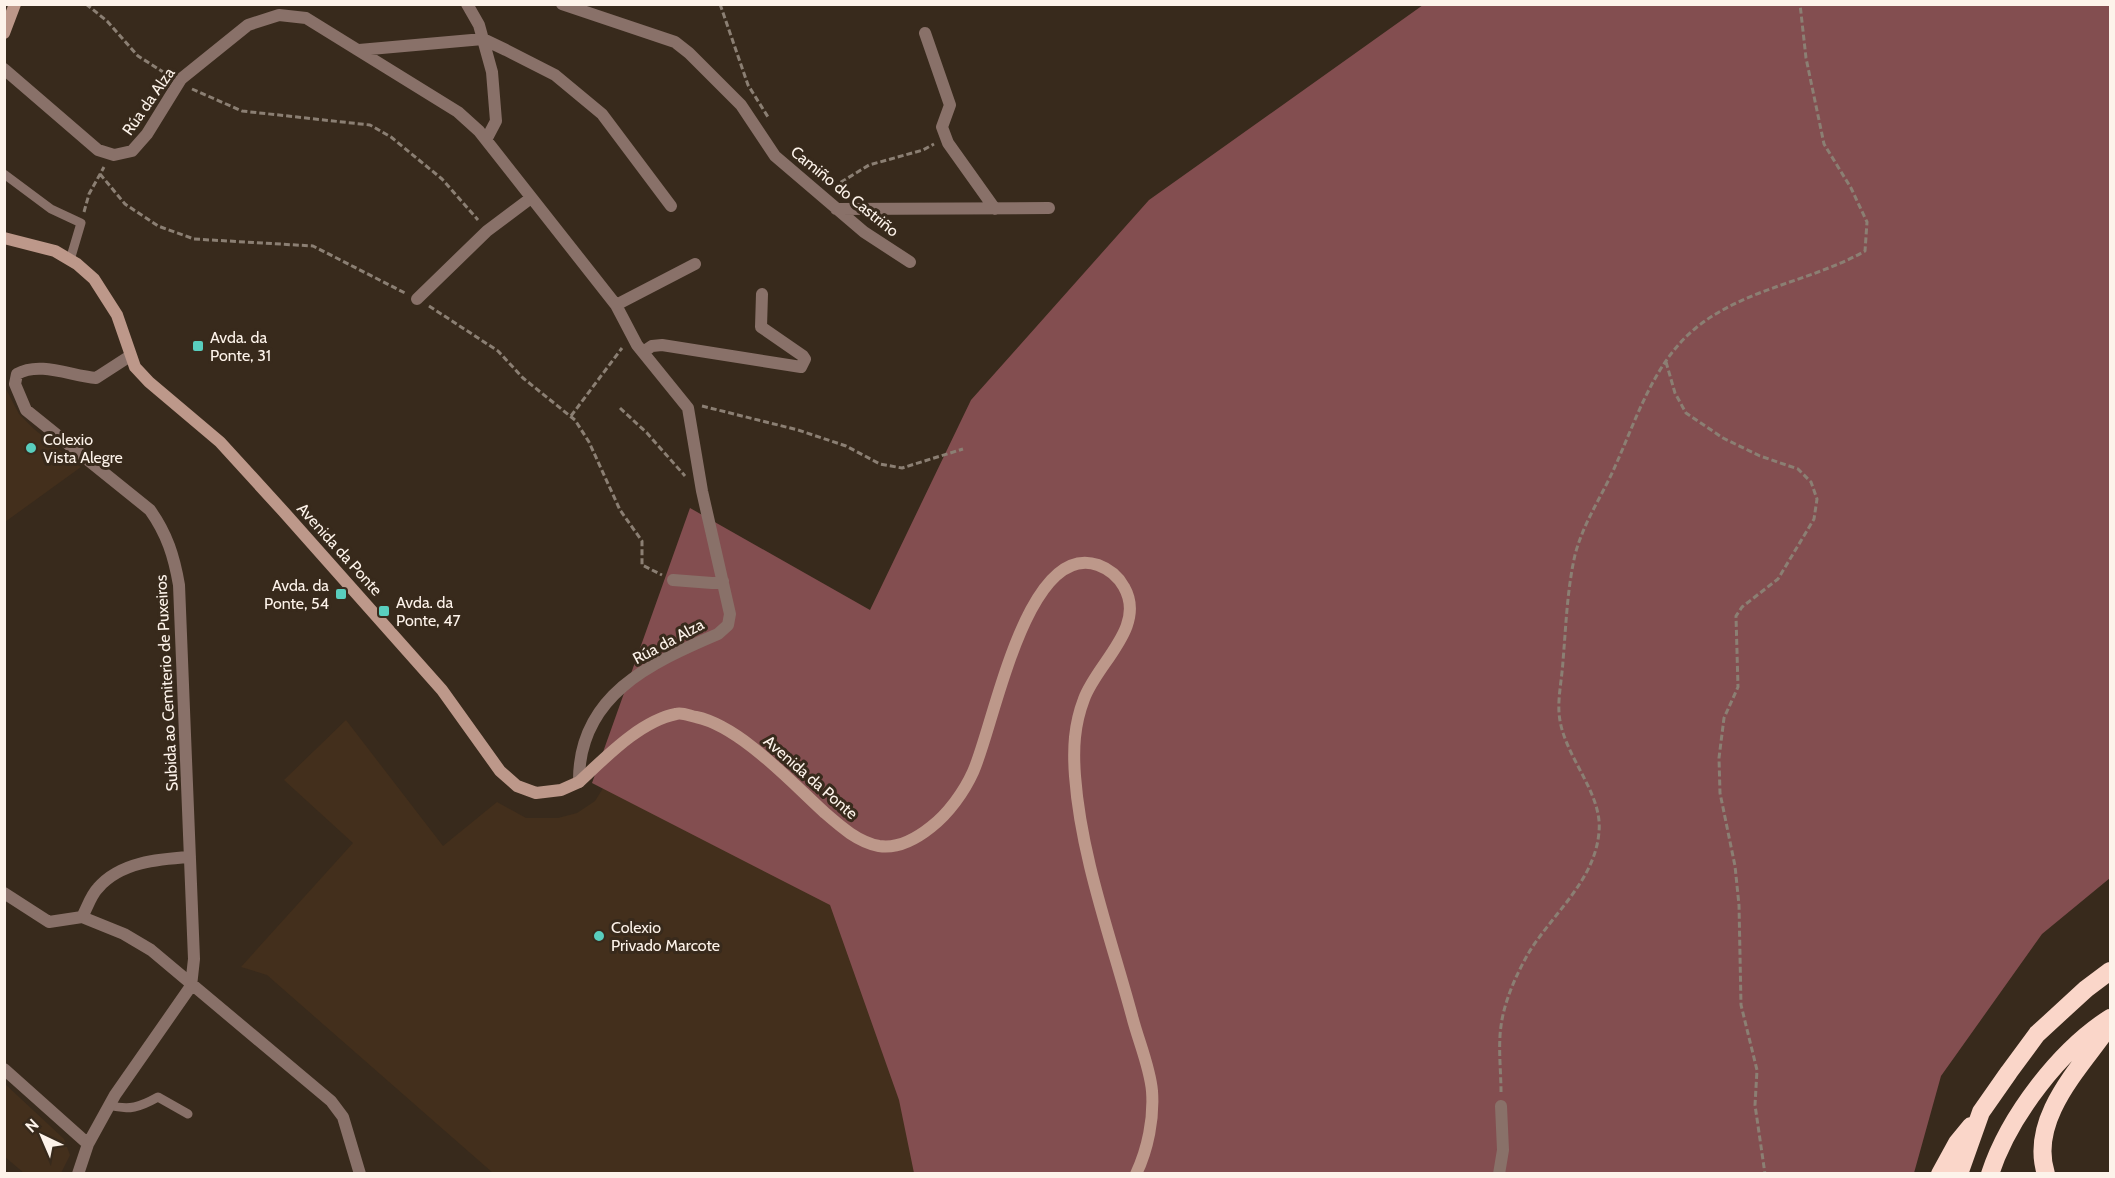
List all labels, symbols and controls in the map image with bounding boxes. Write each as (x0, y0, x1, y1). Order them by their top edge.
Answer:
street label: Rúa da Alza (118, 64, 179, 139)
street label: Camiño do Castriño (787, 142, 903, 241)
place label: Avda. da Ponte, 31 (210, 328, 271, 365)
marker: Avda. da Ponte, 31 (191, 339, 205, 353)
place label: Colexio Vista Alegre (43, 430, 123, 467)
marker: Colexio Vista Alegre (24, 441, 38, 455)
street label: Avenida da Ponte (293, 499, 386, 600)
street label: Subida ao Cemiterio de Puxeiros (151, 574, 182, 792)
place label: Avda. da Ponte, 54 (264, 576, 329, 613)
marker: Avda. da Ponte, 54 (334, 587, 348, 601)
place label: Avda. da Ponte, 47 (396, 593, 460, 630)
marker: Avda. da Ponte, 47 (377, 604, 391, 618)
street label: Rúa da Alza (629, 615, 707, 668)
street label: Avenida da Ponte (760, 732, 861, 823)
place label: Colexio Privado Marcote (611, 918, 720, 955)
marker: Colexio Privado Marcote (592, 929, 606, 943)
north arrow (12, 1106, 72, 1166)
text: N (21, 1115, 43, 1136)

